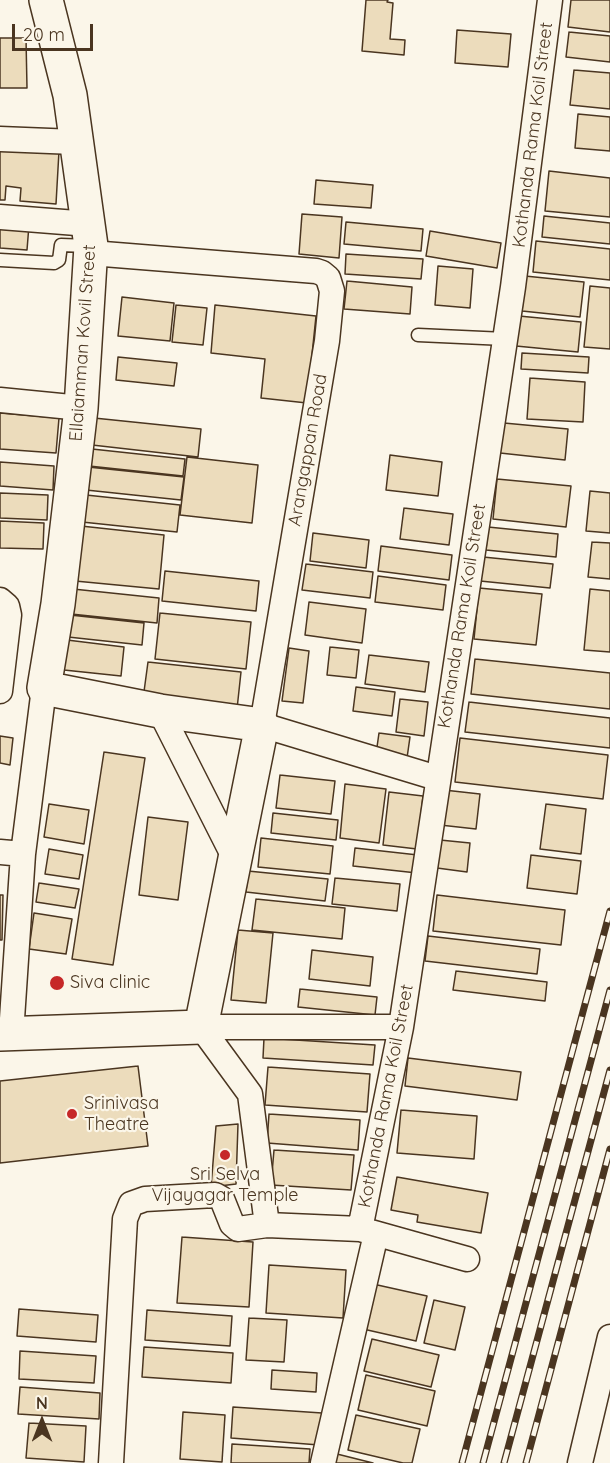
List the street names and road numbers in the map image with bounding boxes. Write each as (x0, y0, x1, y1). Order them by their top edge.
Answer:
street label: Kothanda Rama Koil Street (508, 21, 558, 249)
street label: Ellaiamman Kovil Street (65, 244, 101, 442)
street label: Arangappan Road (284, 372, 332, 528)
street label: Kothanda Rama Koil Street (434, 502, 490, 730)
street label: Kothanda Rama Koil Street (354, 983, 418, 1209)

